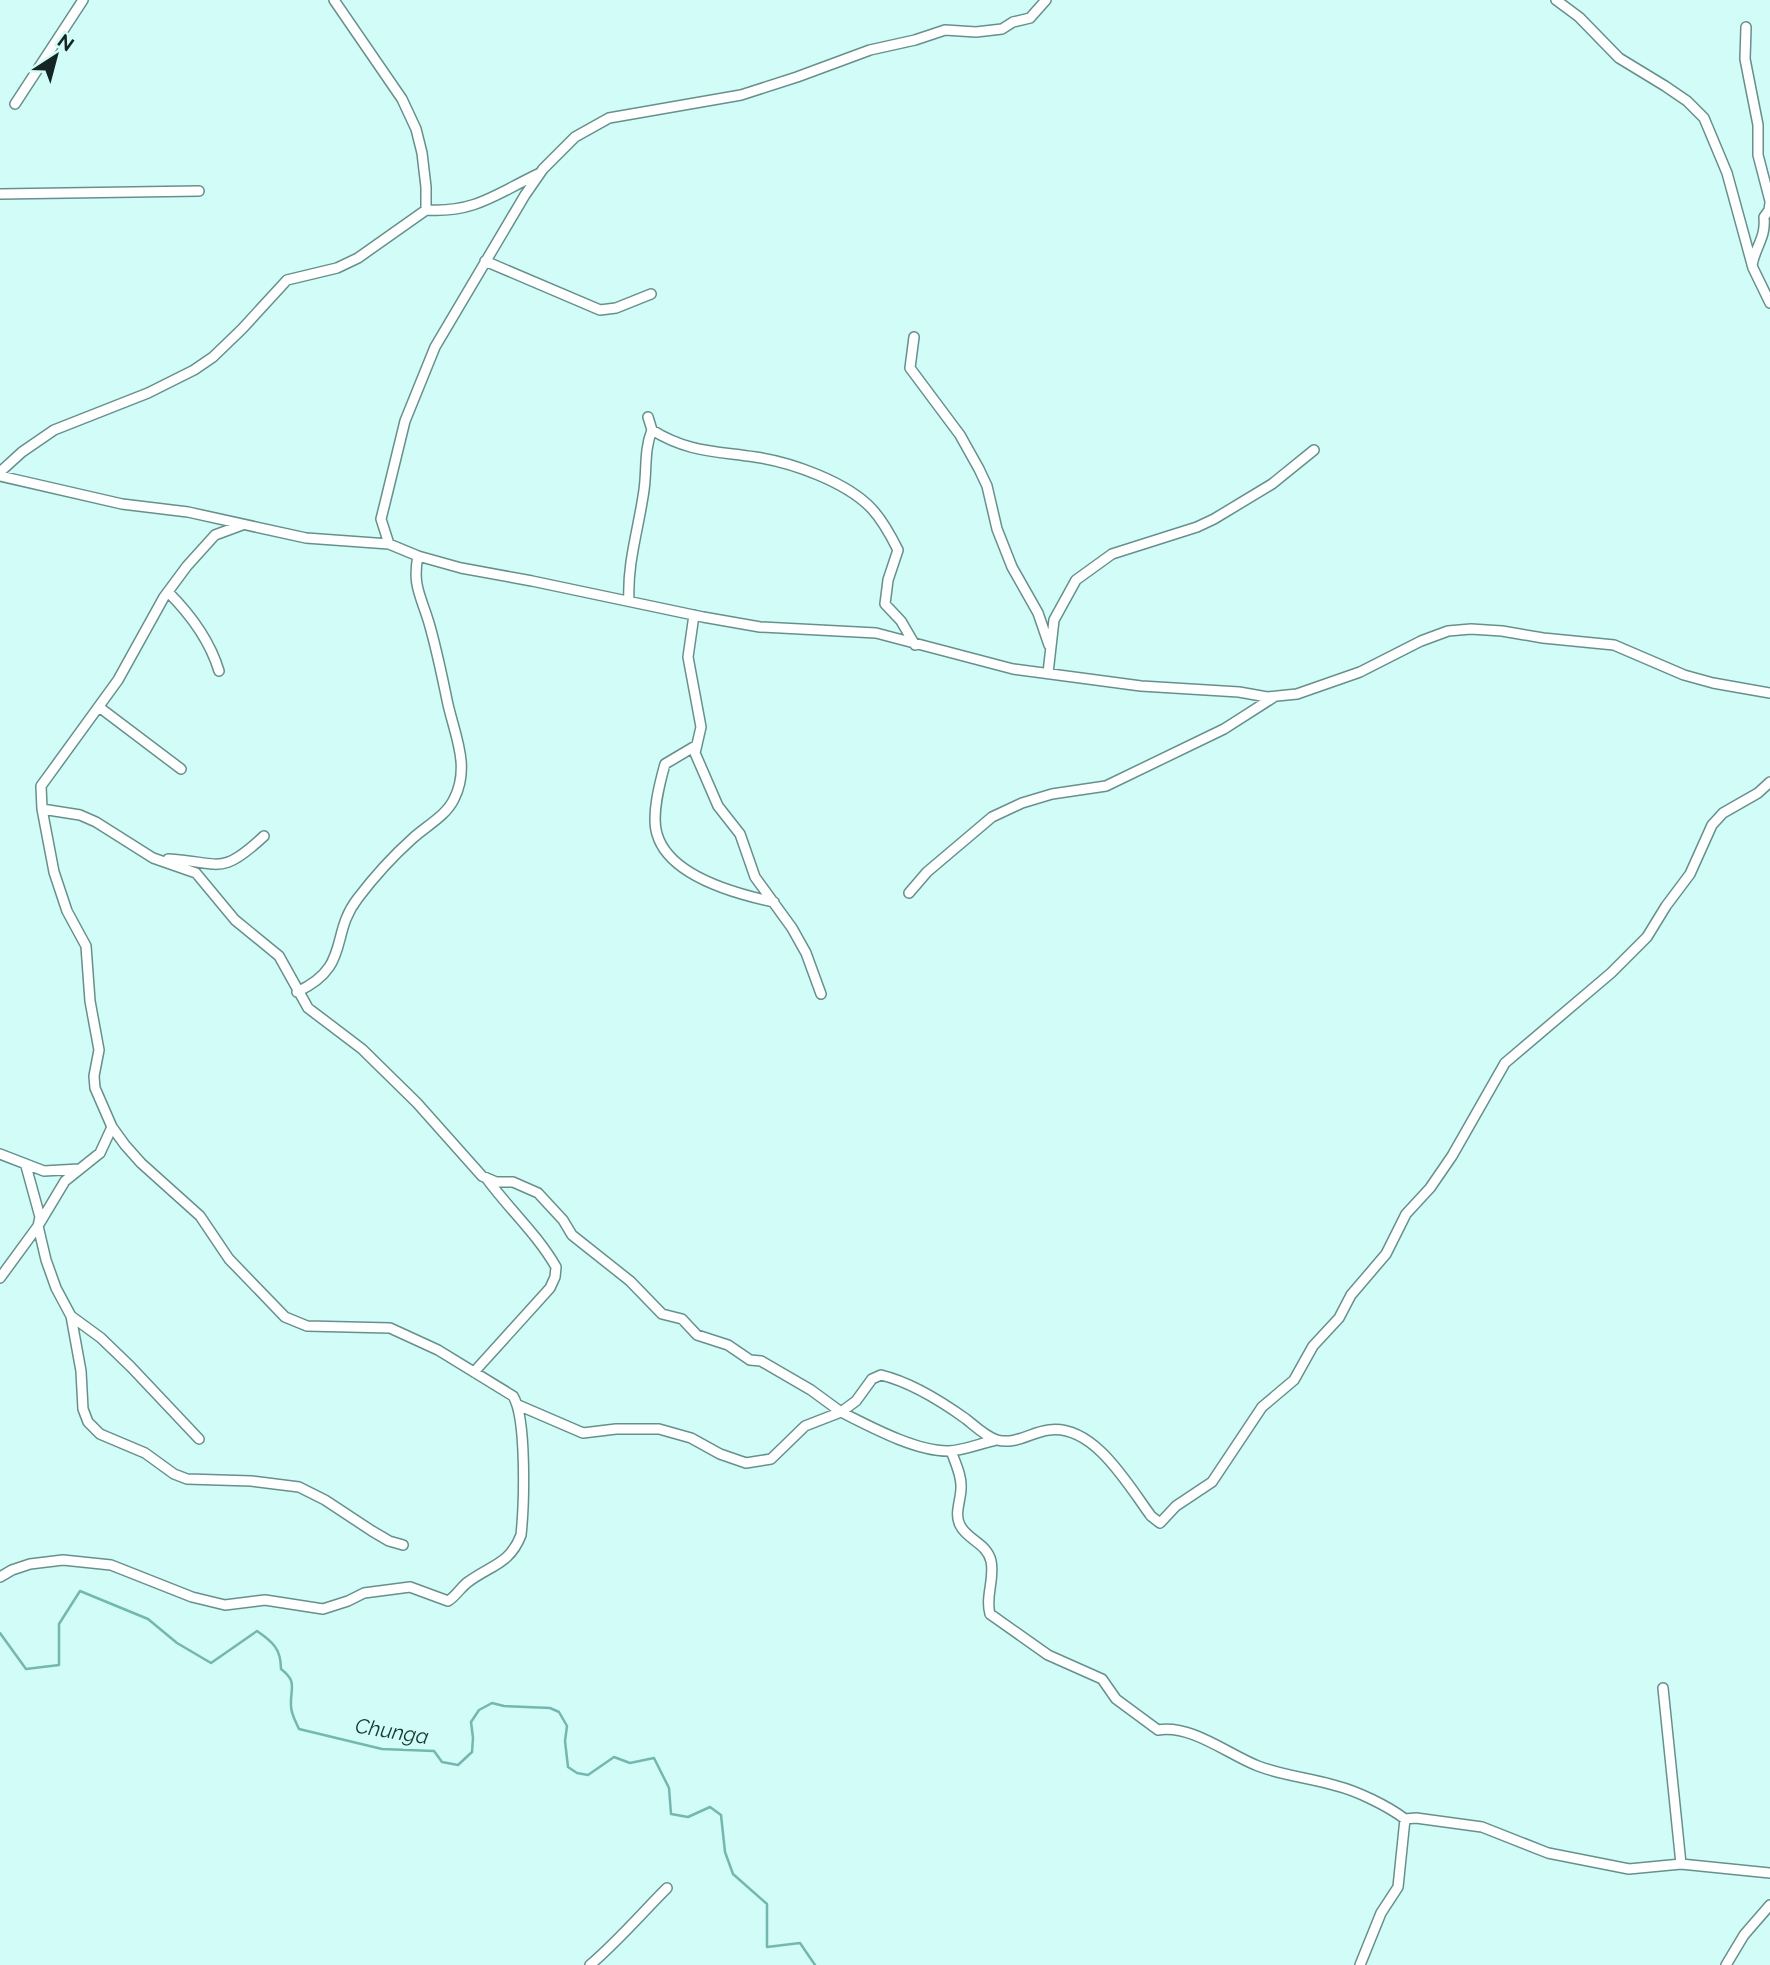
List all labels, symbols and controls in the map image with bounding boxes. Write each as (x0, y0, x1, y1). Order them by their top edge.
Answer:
north arrow (21, 21, 91, 91)
text: N (54, 29, 78, 55)
water label: Chunga (353, 1713, 431, 1749)

